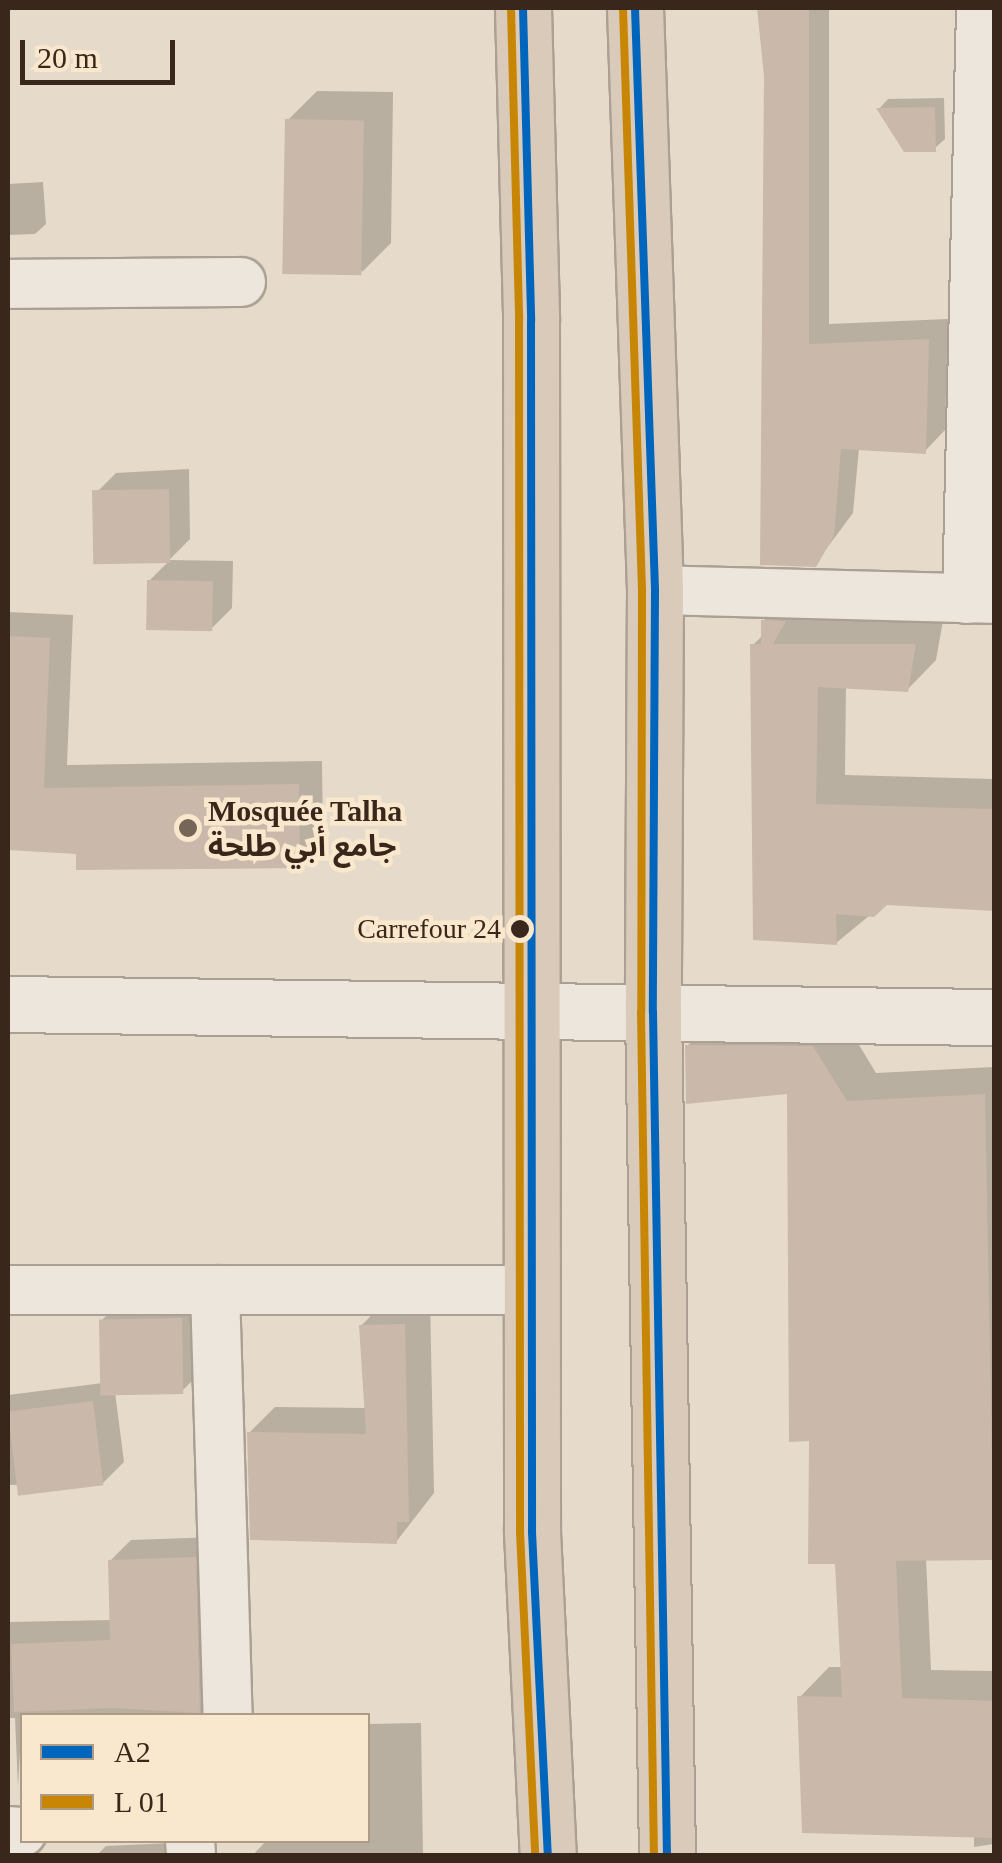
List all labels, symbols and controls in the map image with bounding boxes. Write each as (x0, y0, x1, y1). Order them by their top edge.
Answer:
scale bar (25, 20, 180, 82)
text: 20 m (37, 41, 98, 74)
place label: Mosquée Talha جامع أبي طلحة (208, 793, 403, 864)
marker: Mosquée Talha جامع أبي طلحة (177, 817, 199, 839)
place label: Carrefour 24 (357, 912, 501, 946)
marker: Carrefour 24 (510, 919, 530, 939)
legend (20, 1713, 370, 1843)
text: A2 (114, 1735, 151, 1768)
text: L 01 (114, 1785, 169, 1818)

